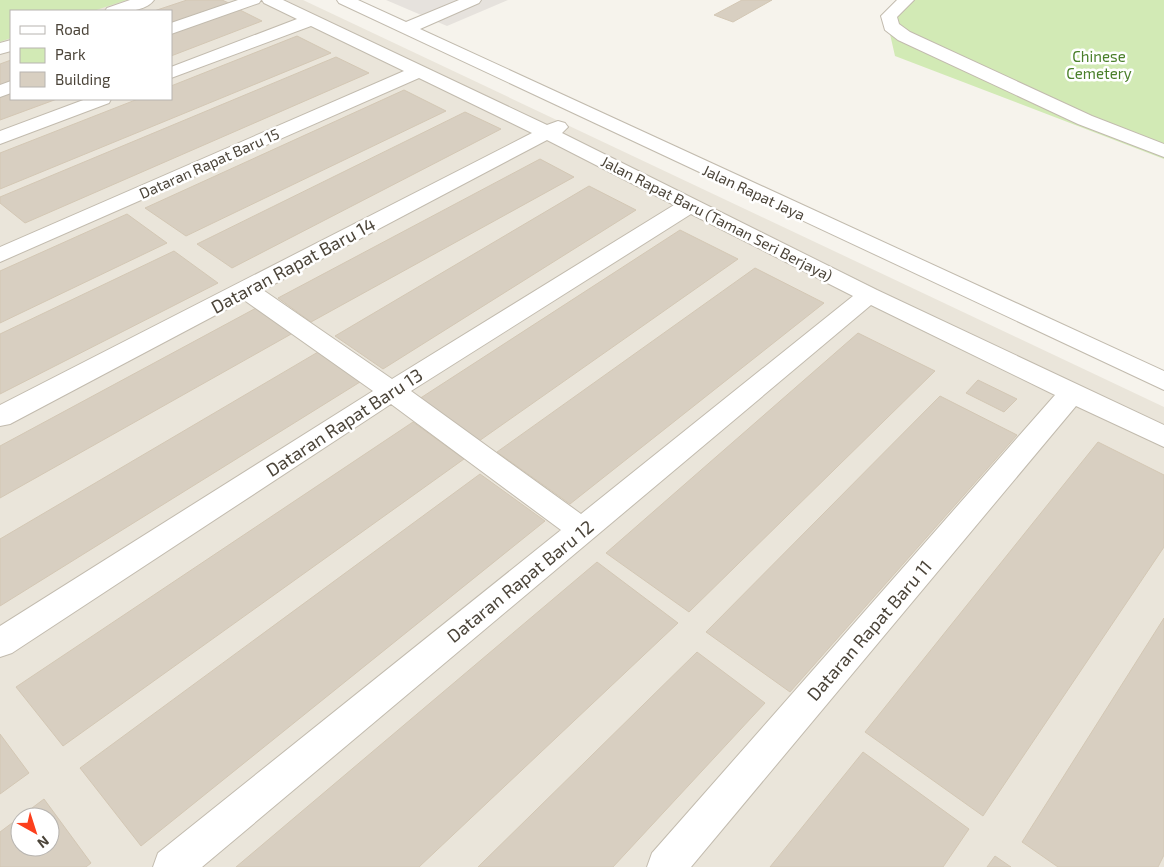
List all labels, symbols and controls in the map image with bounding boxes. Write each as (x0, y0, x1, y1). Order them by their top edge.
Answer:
legend (10, 10, 172, 100)
text: Road (55, 20, 90, 38)
text: Park (55, 45, 86, 63)
park label: Chinese Cemetery (1066, 47, 1132, 82)
text: Building (55, 70, 111, 88)
street label: Dataran Rapat Baru 15 (136, 124, 282, 202)
street label: Jalan Rapat Baru (Taman Seri Berjaya) (598, 152, 836, 285)
street label: Jalan Rapat Jaya (700, 160, 808, 224)
street label: Dataran Rapat Baru 14 (207, 212, 379, 318)
street label: Dataran Rapat Baru 13 (262, 363, 426, 481)
street label: Dataran Rapat Baru 12 (442, 515, 598, 647)
street label: Dataran Rapat Baru 11 (802, 555, 936, 705)
north arrow (10, 807, 60, 857)
text: N (34, 833, 53, 852)

